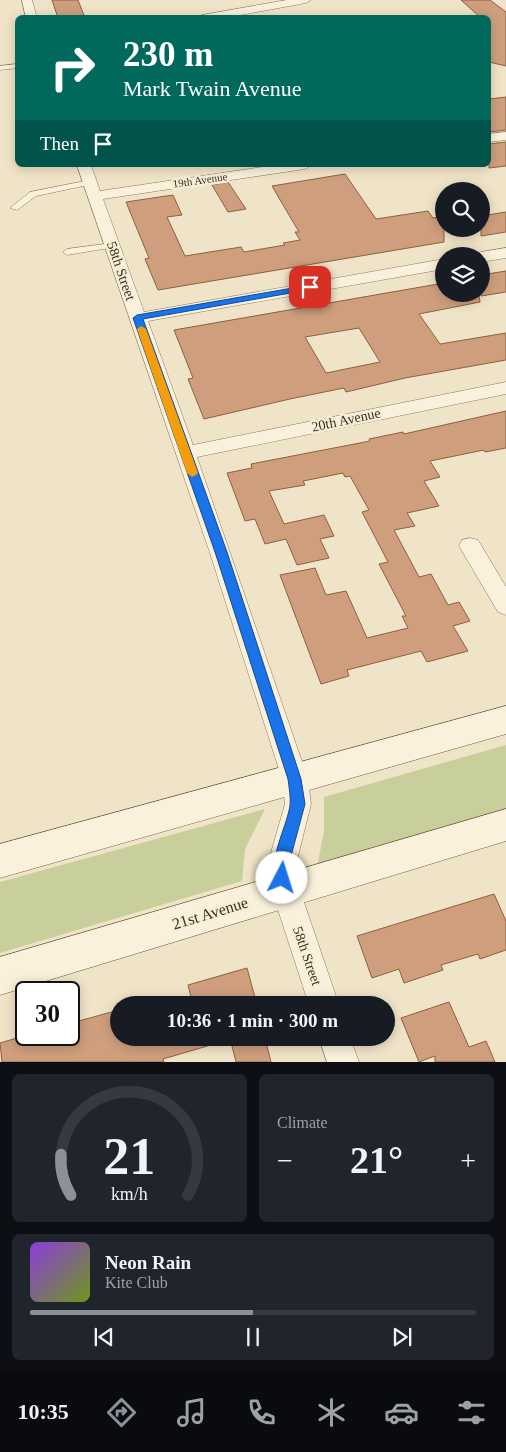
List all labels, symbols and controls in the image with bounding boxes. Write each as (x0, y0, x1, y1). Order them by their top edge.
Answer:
icon: right (40, 35, 105, 100)
text: 230 m (123, 35, 213, 74)
text: Mark Twain Avenue (123, 76, 302, 101)
icon: arrive (89, 130, 117, 158)
text: Then (40, 133, 79, 154)
street label: 19th Avenue (172, 170, 228, 190)
map controls (435, 182, 490, 302)
button: search (435, 182, 490, 237)
street label: 58th Street (104, 240, 138, 302)
button: layers (435, 247, 490, 302)
pin (289, 266, 331, 308)
icon: arrive (296, 273, 324, 301)
street label: 20th Avenue (310, 405, 382, 435)
position arrow (255, 851, 307, 903)
street label: 21st Avenue (170, 893, 250, 933)
street label: 58th Street (290, 925, 324, 987)
speed limit sign: 30 (15, 981, 80, 1046)
text: 10:36 · 1 min · 300 m (167, 1010, 338, 1031)
text: Climate (277, 1114, 328, 1131)
text: 21 (104, 1128, 156, 1185)
text: 21° (350, 1139, 403, 1181)
text: − (277, 1145, 293, 1176)
text: + (460, 1145, 476, 1176)
text: km/h (111, 1184, 148, 1204)
text: Neon Rain (105, 1252, 191, 1273)
text: Kite Club (105, 1274, 168, 1291)
icon: previous (90, 1323, 118, 1351)
icon: pause (239, 1323, 267, 1351)
icon: next (388, 1323, 416, 1351)
icon: directions (104, 1395, 139, 1430)
icon: music (174, 1395, 209, 1430)
icon: phone (244, 1395, 279, 1430)
icon: climate (314, 1395, 349, 1430)
icon: car (384, 1395, 419, 1430)
icon: filters (454, 1395, 489, 1430)
text: 10:35 (17, 1399, 69, 1424)

